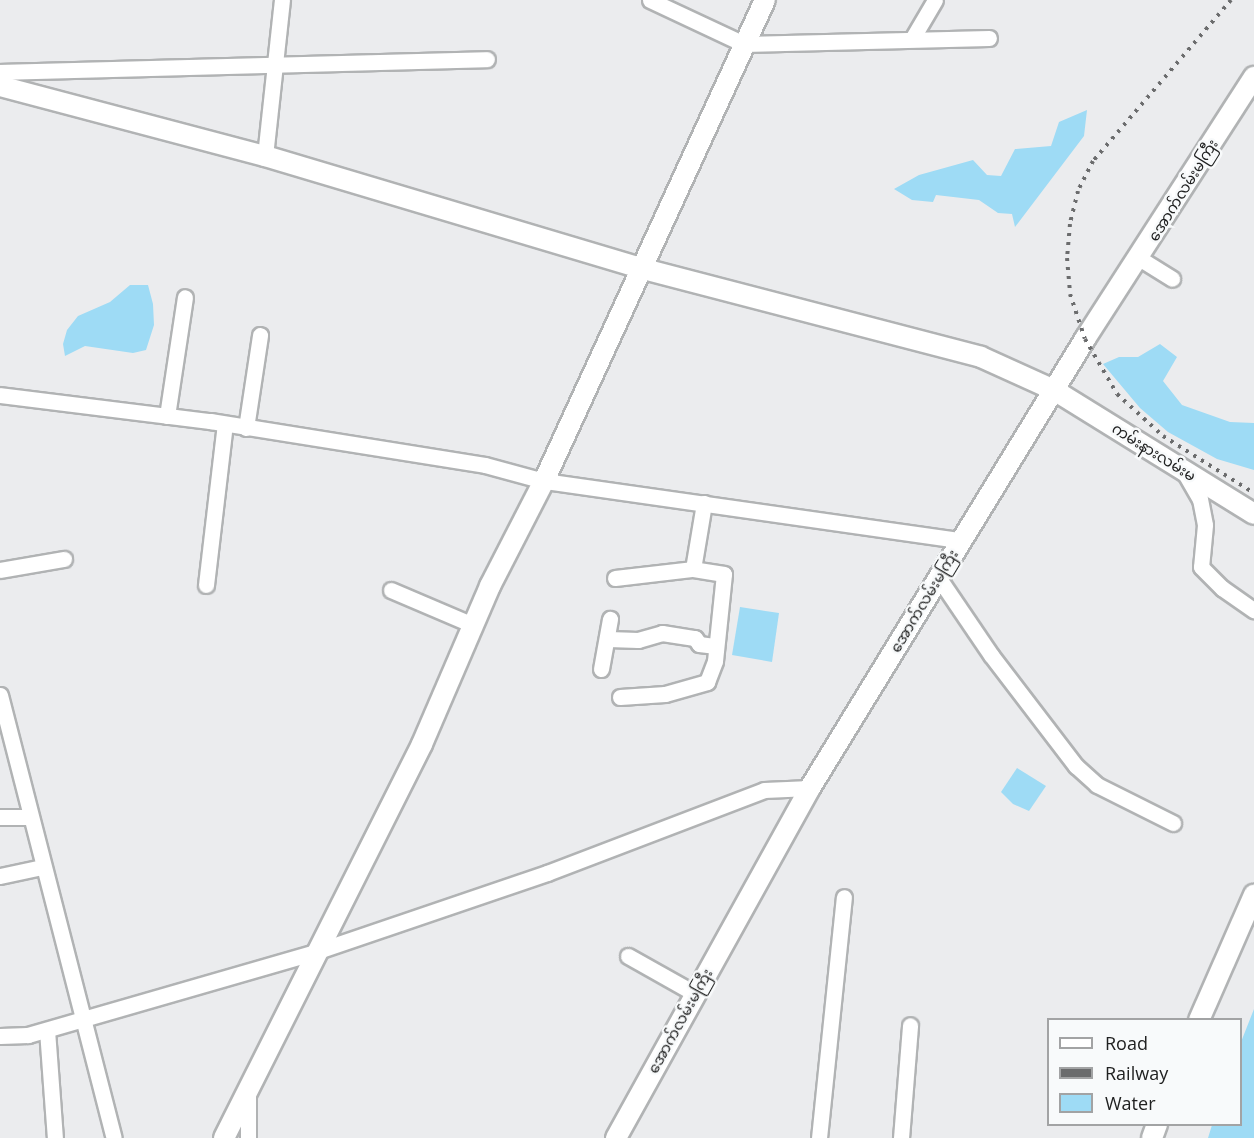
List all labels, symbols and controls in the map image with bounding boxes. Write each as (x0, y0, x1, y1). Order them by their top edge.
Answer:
street label: အောက်လမ်းမကြီး (1144, 136, 1222, 244)
street label: ကမ်းနားလမ်းမ (1109, 419, 1199, 485)
street label: အောက်လမ်းမကြီး (886, 546, 962, 656)
street label: အောက်လမ်းမကြီး (644, 966, 716, 1076)
legend (1047, 1018, 1242, 1126)
text: Road (1105, 1031, 1148, 1055)
text: Railway (1105, 1061, 1168, 1085)
text: Water (1105, 1091, 1156, 1115)

